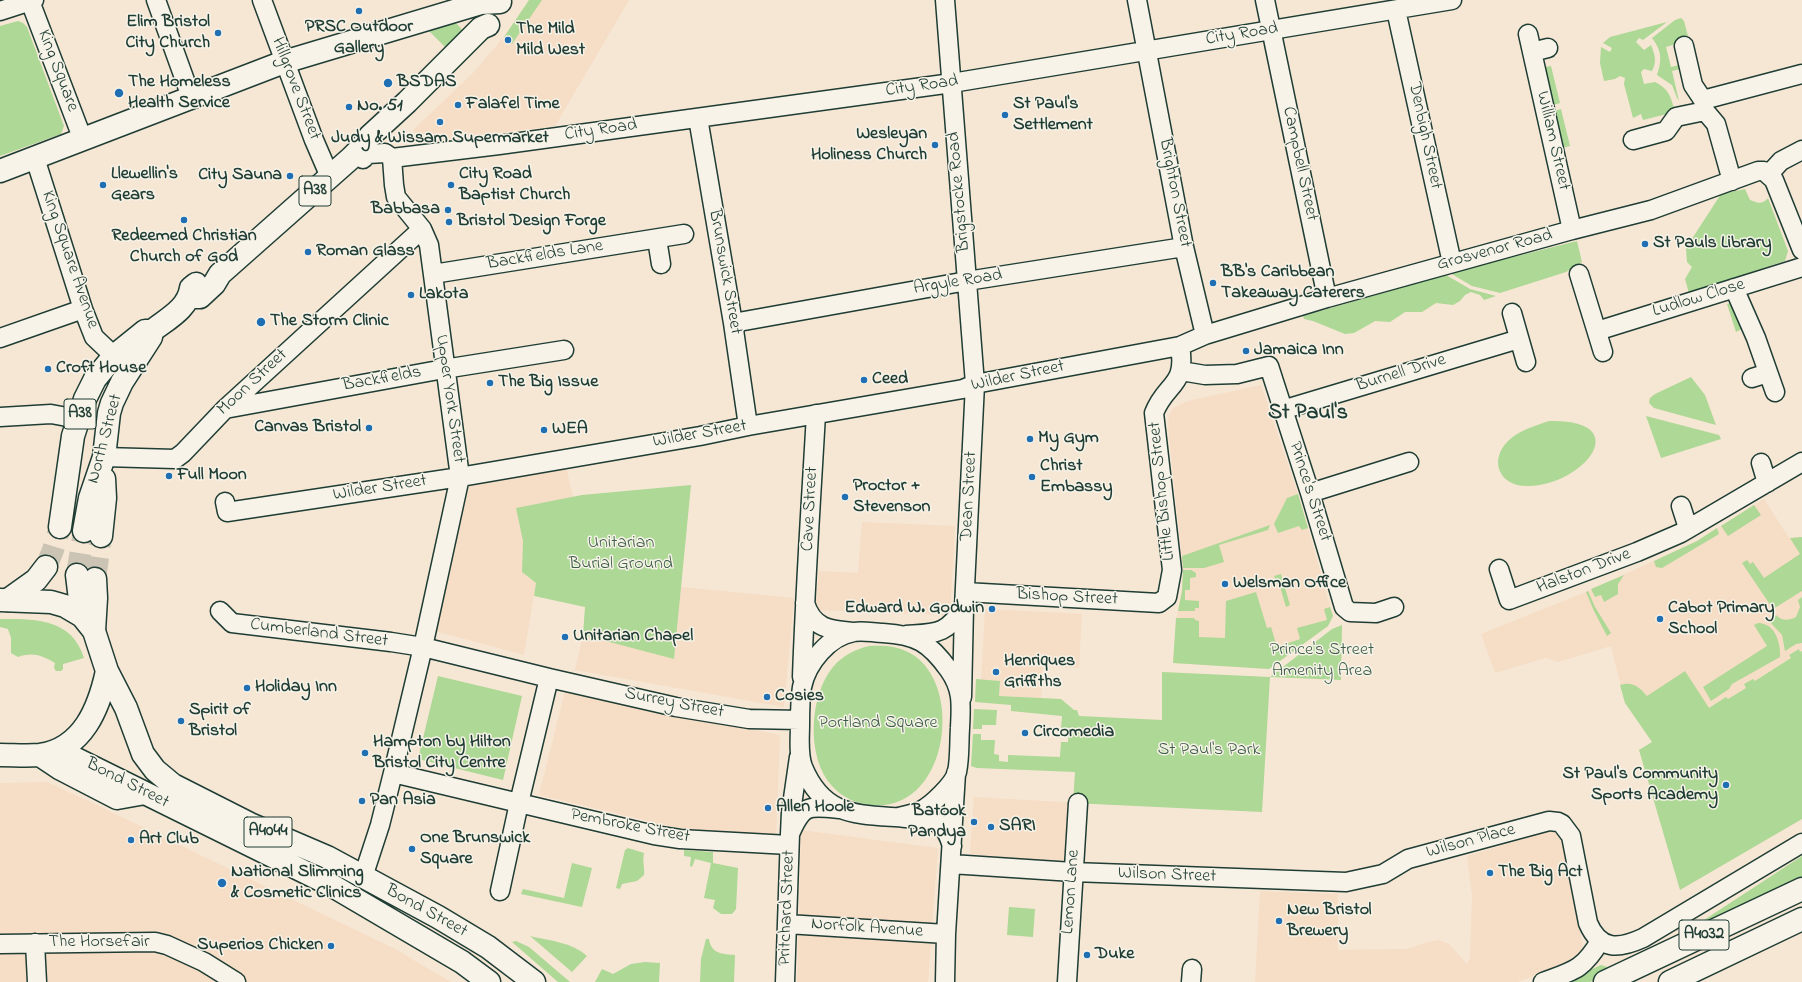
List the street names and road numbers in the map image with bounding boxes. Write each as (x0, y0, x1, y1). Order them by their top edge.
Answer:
street label: City Road (1204, 19, 1280, 51)
street label: King Square (31, 27, 83, 115)
street label: Hillgrove Street (266, 35, 324, 143)
street label: City Road (884, 71, 960, 103)
street label: Denbigh Street (1402, 81, 1446, 191)
street label: William Street (1530, 89, 1574, 193)
street label: Campbell Street (1276, 105, 1322, 223)
street label: City Road (563, 115, 639, 147)
street label: Brigstocke Road (944, 131, 976, 253)
street label: Brighton Street (1153, 136, 1195, 250)
road number: A38 (299, 176, 331, 206)
street label: King Square Avenue (35, 188, 103, 332)
street label: Brunswick Street (702, 208, 746, 336)
street label: Grosvenor Road (1435, 225, 1555, 277)
street label: Backfields Lane (485, 236, 605, 276)
street label: Argyle Road (912, 265, 1004, 301)
street label: Ludlow Close (1650, 275, 1748, 323)
street label: Upper York Street (429, 333, 469, 465)
street label: Moon Street (213, 345, 293, 421)
street label: Burnell Drive (1353, 350, 1449, 398)
street label: Wilder Street (969, 357, 1067, 397)
street label: Backfields (341, 362, 423, 398)
street label: North Street (84, 392, 128, 486)
road number: A38 (64, 399, 96, 429)
street label: Wilder Street (651, 416, 749, 454)
street label: Little Bishop Street (1145, 420, 1181, 562)
street label: Prince's Street (1283, 439, 1335, 545)
street label: Dean Street (957, 451, 983, 541)
street label: Cave Street (798, 466, 824, 552)
street label: Wilder Street (332, 471, 428, 507)
street label: Halston Drive (1534, 544, 1634, 600)
street label: Bishop Street (1015, 585, 1119, 611)
street label: Cumberland Street (249, 615, 389, 653)
street label: Surrey Street (622, 684, 726, 724)
street label: Bond Street (82, 754, 172, 814)
street label: Pembroke Street (569, 805, 691, 849)
road number: A4044 (244, 817, 292, 847)
street label: Wilson Place (1424, 820, 1518, 864)
street label: Lemon Lane (1058, 849, 1086, 935)
street label: Pritchard Street (775, 850, 801, 966)
street label: Wilson Street (1117, 863, 1217, 889)
street label: Bond Street (381, 881, 471, 943)
street label: Norfolk Avenue (810, 914, 924, 944)
road number: A4032 (1679, 920, 1729, 950)
street label: The Horsefair (49, 932, 149, 954)

